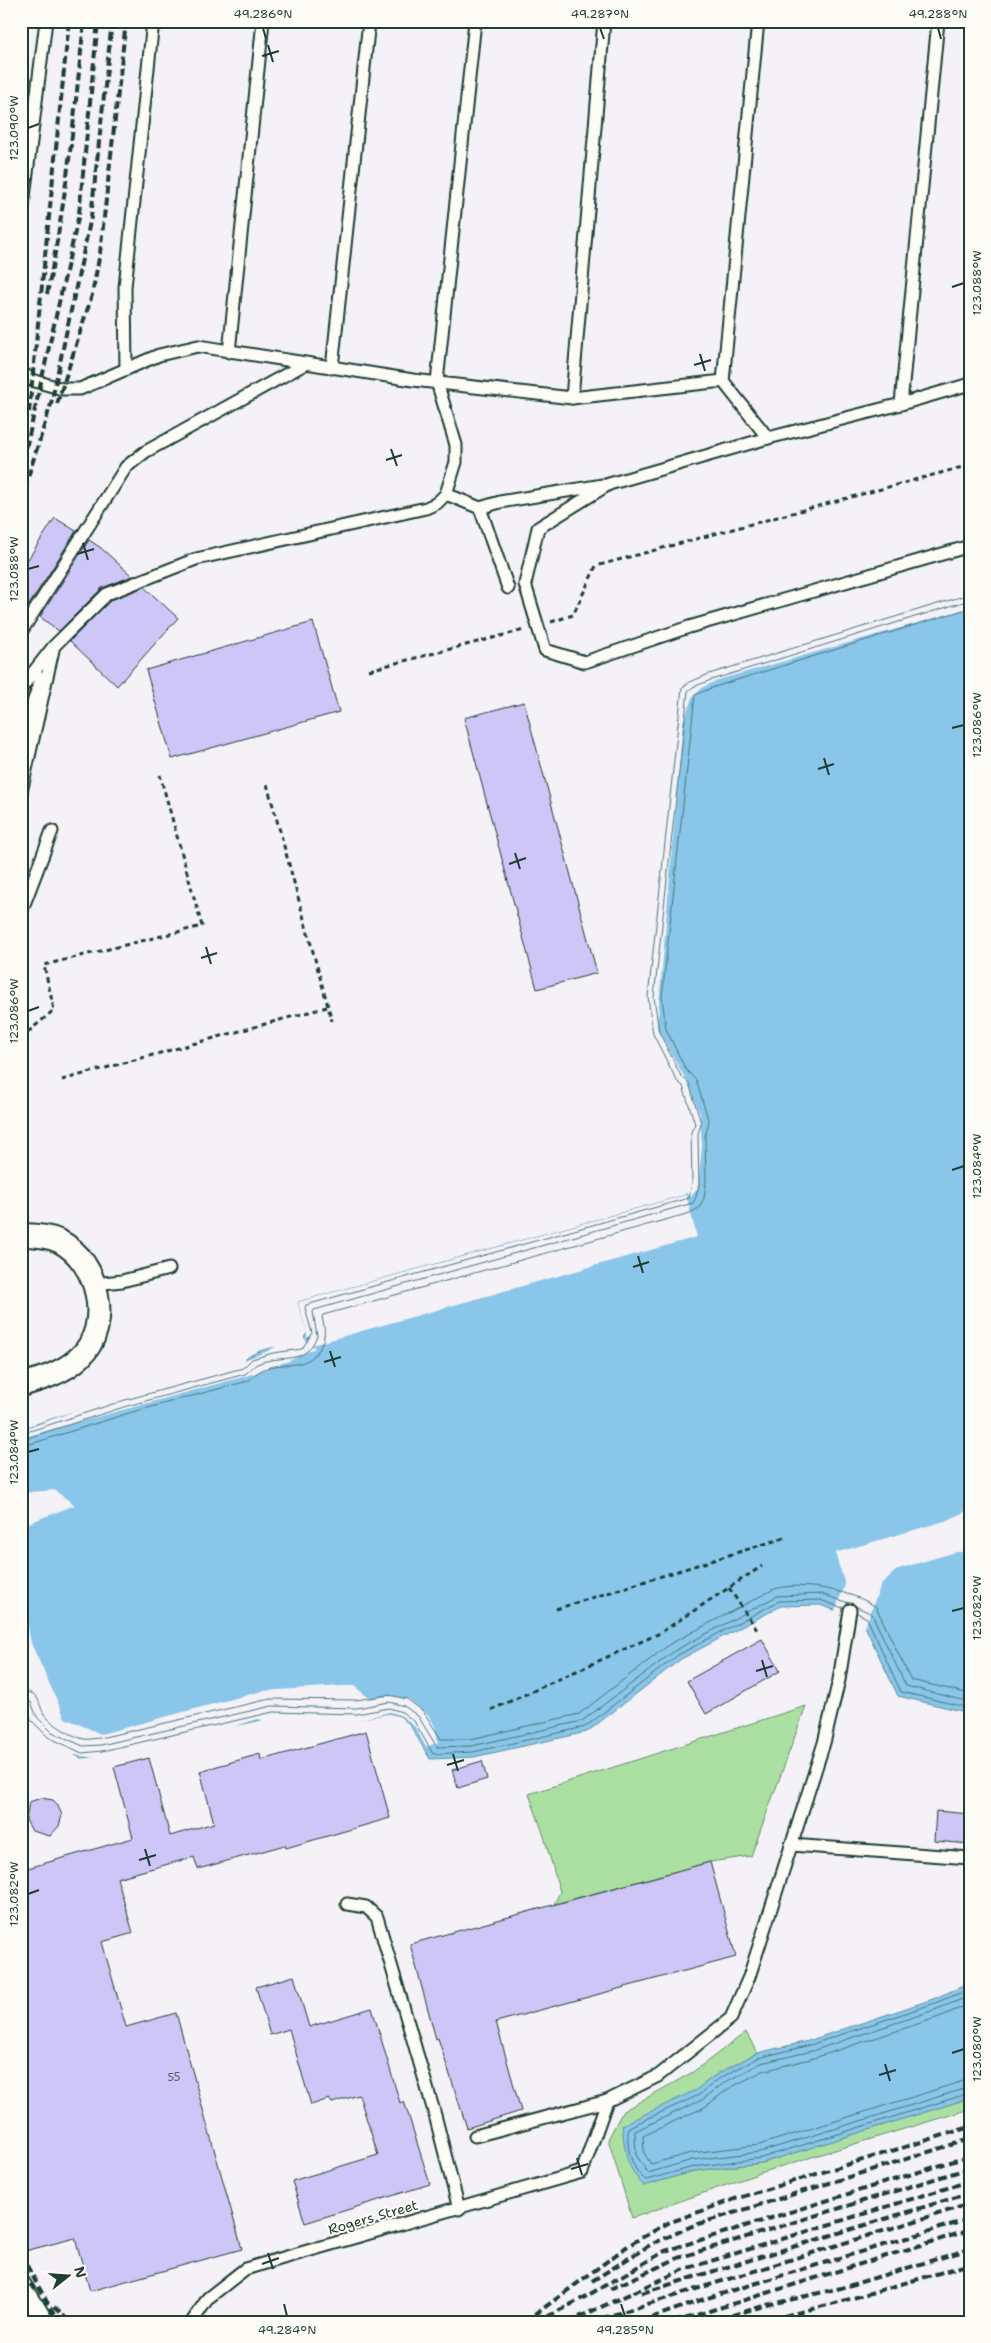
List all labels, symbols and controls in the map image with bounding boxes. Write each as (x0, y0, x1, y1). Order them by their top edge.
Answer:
text: 49.286°N (234, 6, 292, 22)
text: 49.287°N (571, 6, 629, 22)
text: 49.288°N (909, 6, 967, 22)
text: 123.090°W (6, 95, 22, 161)
text: 123.088°W (969, 250, 985, 316)
text: 123.088°W (6, 536, 22, 602)
text: 123.086°W (969, 692, 985, 758)
text: 123.086°W (6, 978, 22, 1044)
text: 123.084°W (969, 1133, 985, 1199)
text: 123.084°W (6, 1419, 22, 1485)
text: 123.082°W (969, 1575, 985, 1641)
text: 123.082°W (6, 1861, 22, 1927)
text: 123.080°W (969, 2016, 985, 2082)
house number: 55 (167, 2070, 181, 2085)
street label: Rogers Street (326, 2196, 420, 2238)
north arrow (42, 2250, 92, 2300)
text: N (70, 2264, 91, 2280)
text: 49.284°N (258, 2322, 316, 2338)
text: 49.285°N (596, 2322, 654, 2338)

